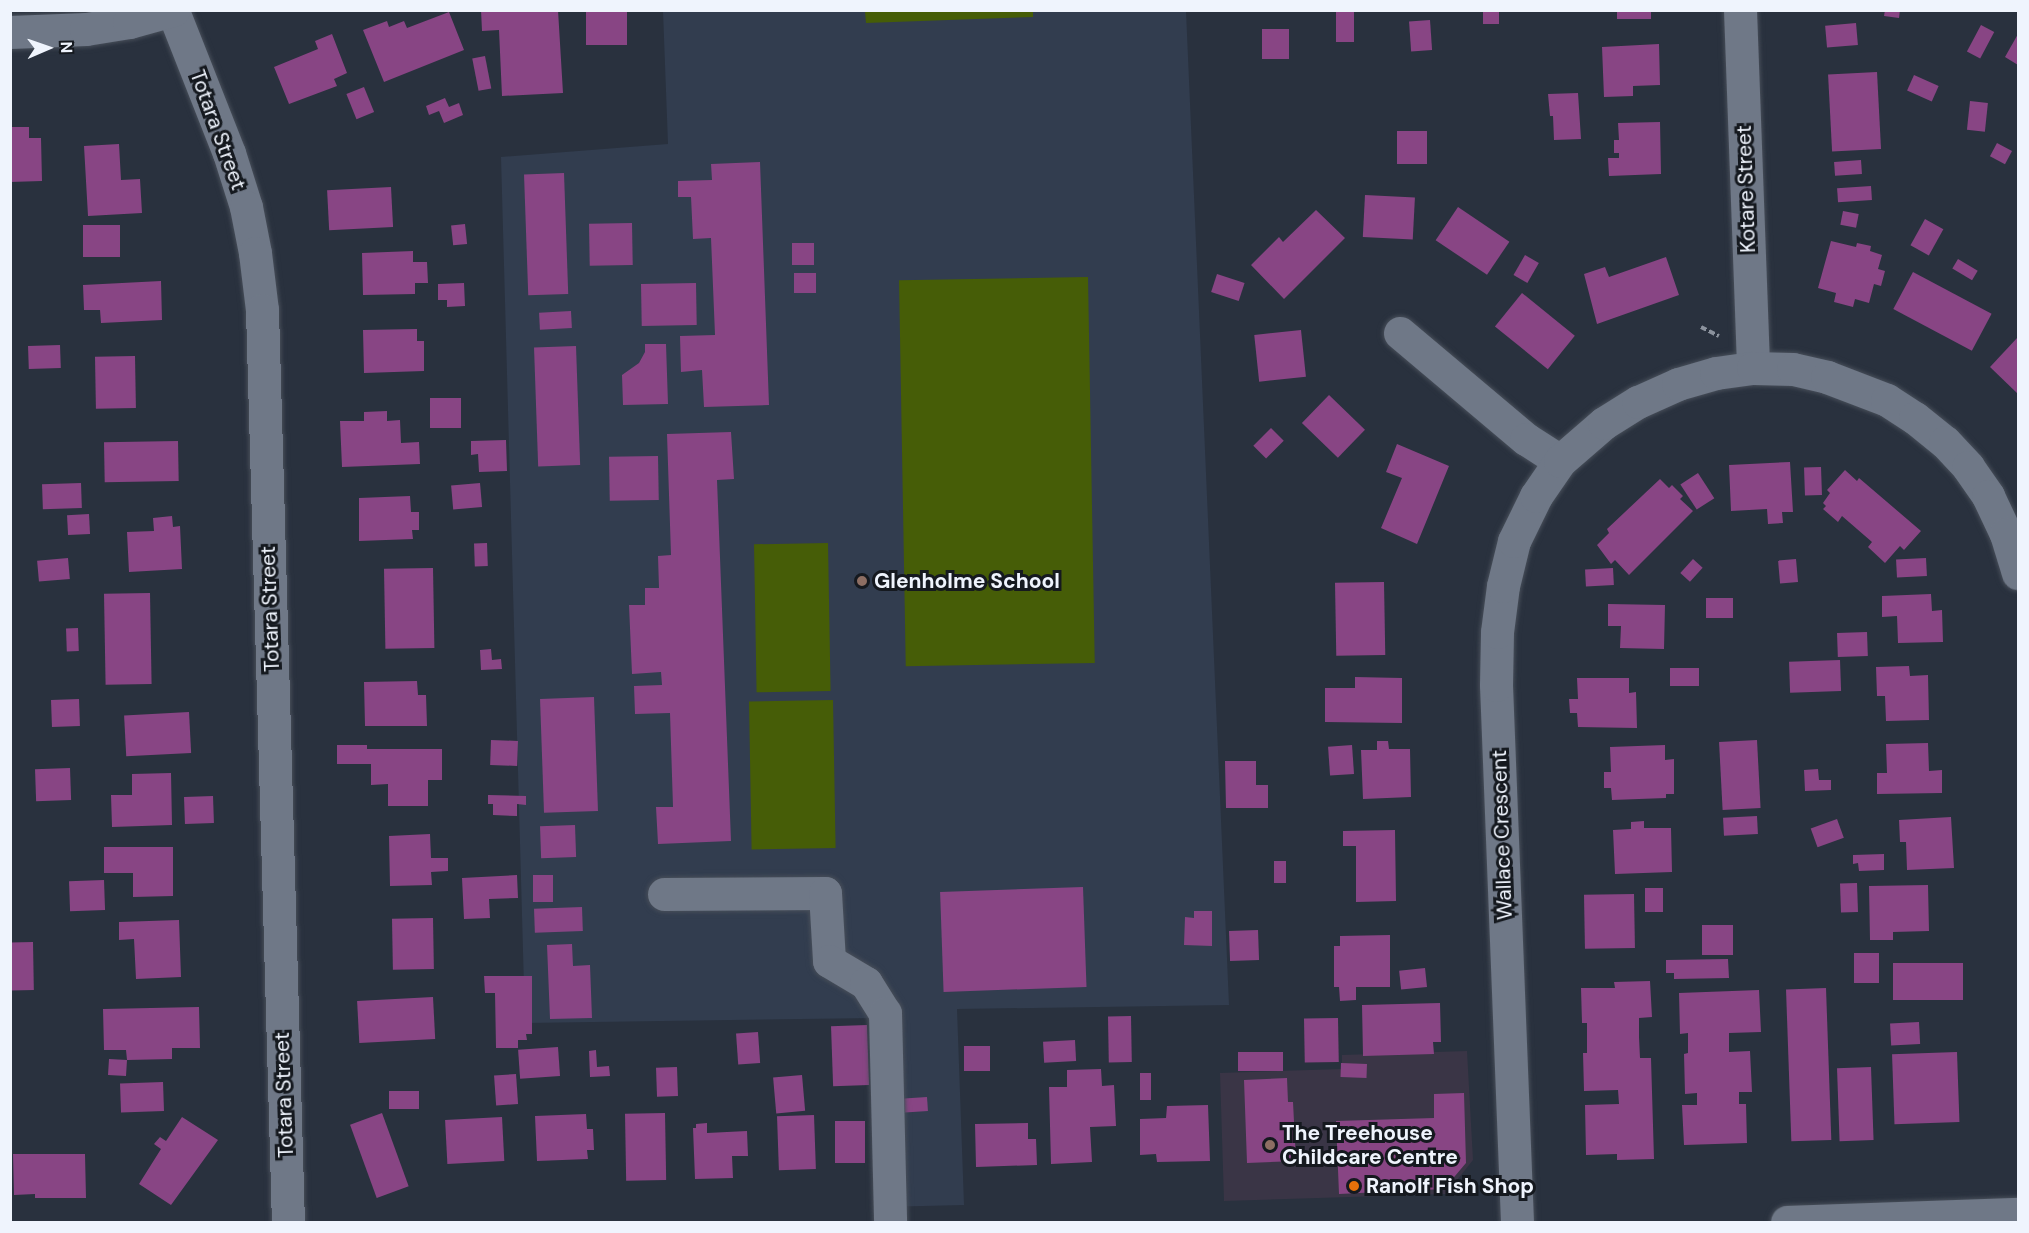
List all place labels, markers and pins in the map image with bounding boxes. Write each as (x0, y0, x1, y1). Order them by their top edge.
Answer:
place label: Glenholme School (874, 568, 1060, 594)
marker: Glenholme School (855, 574, 869, 588)
place label: The Treehouse Childcare Centre (1282, 1120, 1458, 1170)
marker: The Treehouse Childcare Centre (1263, 1138, 1277, 1152)
place label: Ranolf Fish Shop (1366, 1173, 1534, 1199)
marker: Ranolf Fish Shop (1347, 1179, 1361, 1193)

